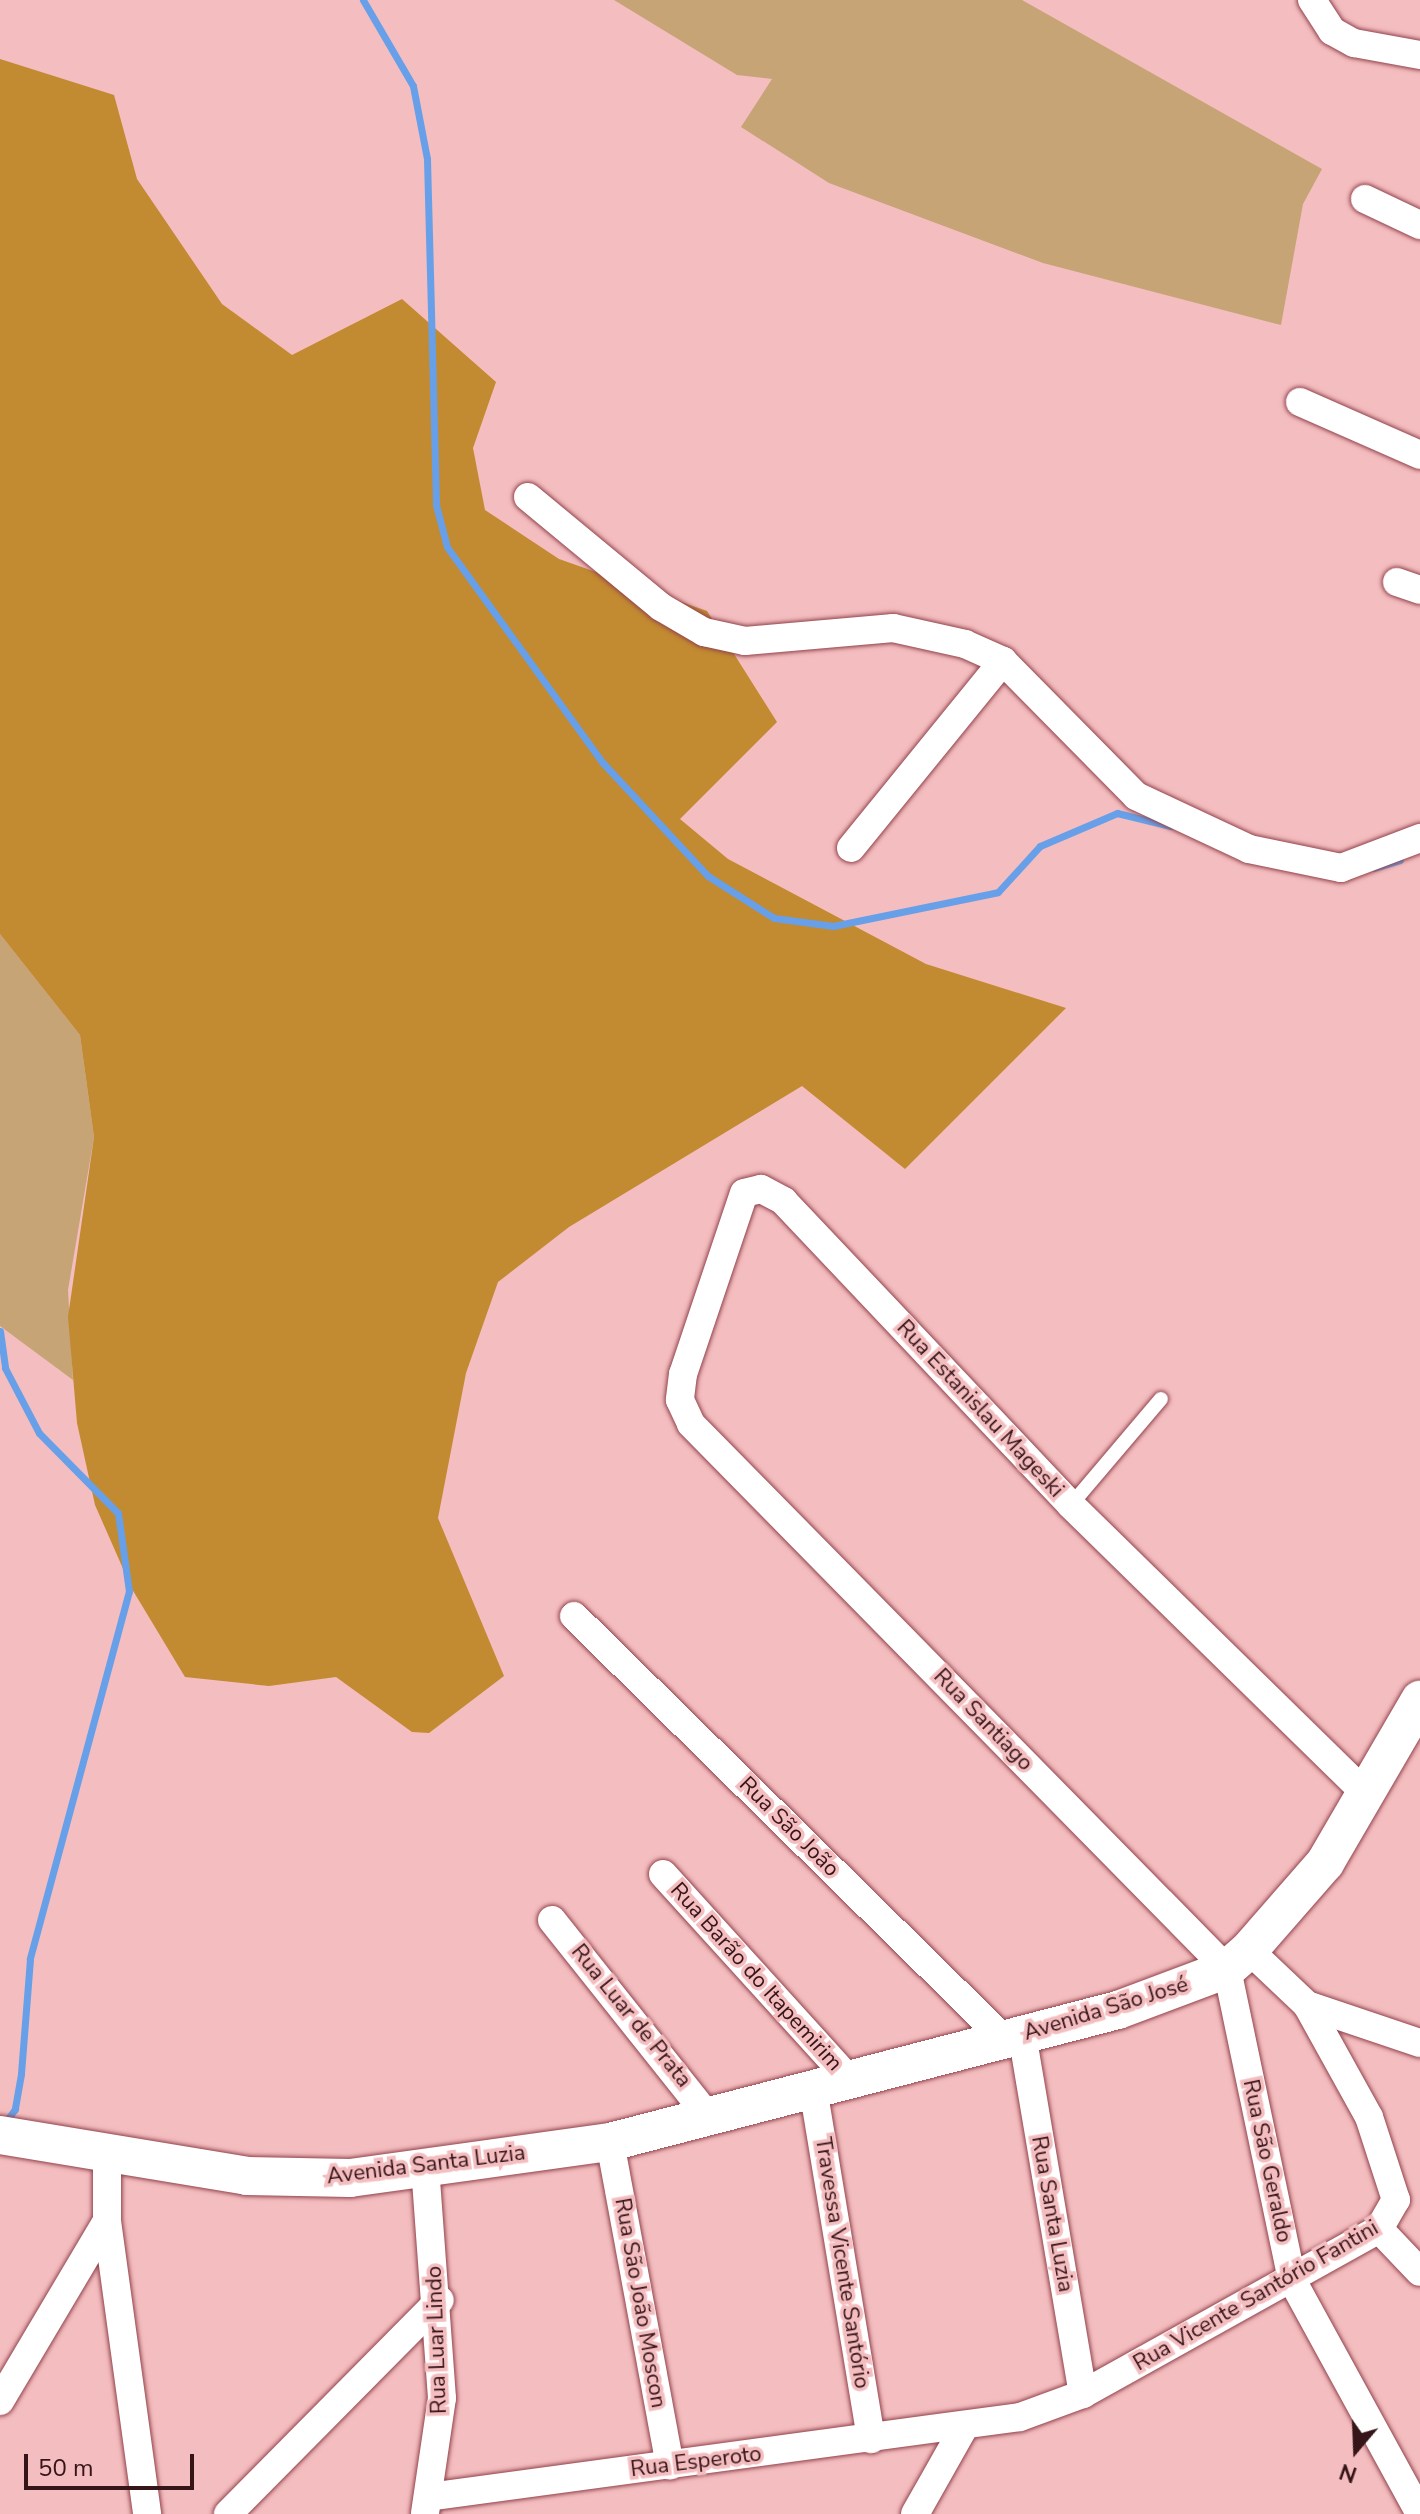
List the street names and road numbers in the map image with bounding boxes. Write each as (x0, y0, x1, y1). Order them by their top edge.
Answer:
street label: Rua Estanislau Mageski (891, 1315, 1069, 1503)
street label: Rua Santiago (928, 1663, 1038, 1777)
street label: Rua São João (733, 1771, 845, 1883)
street label: Rua Barão do Itapemirim (664, 1877, 848, 2077)
street label: Rua Luar de Prata (565, 1939, 697, 2093)
street label: Avenida São José (1020, 1971, 1192, 2047)
street label: Rua São Geraldo (1237, 2077, 1297, 2245)
street label: Rua Santa Luzia (1025, 2134, 1079, 2294)
street label: Travessa Vicente Santório (809, 2135, 875, 2391)
street label: Avenida Santa Luzia (325, 2140, 527, 2190)
street label: Rua São João Moscon (609, 2196, 671, 2410)
street label: Rua Vicente Santório Fantini (1129, 2215, 1383, 2377)
street label: Rua Luar Lindo (421, 2265, 453, 2415)
street label: Rua Esperoto (629, 2441, 763, 2483)

